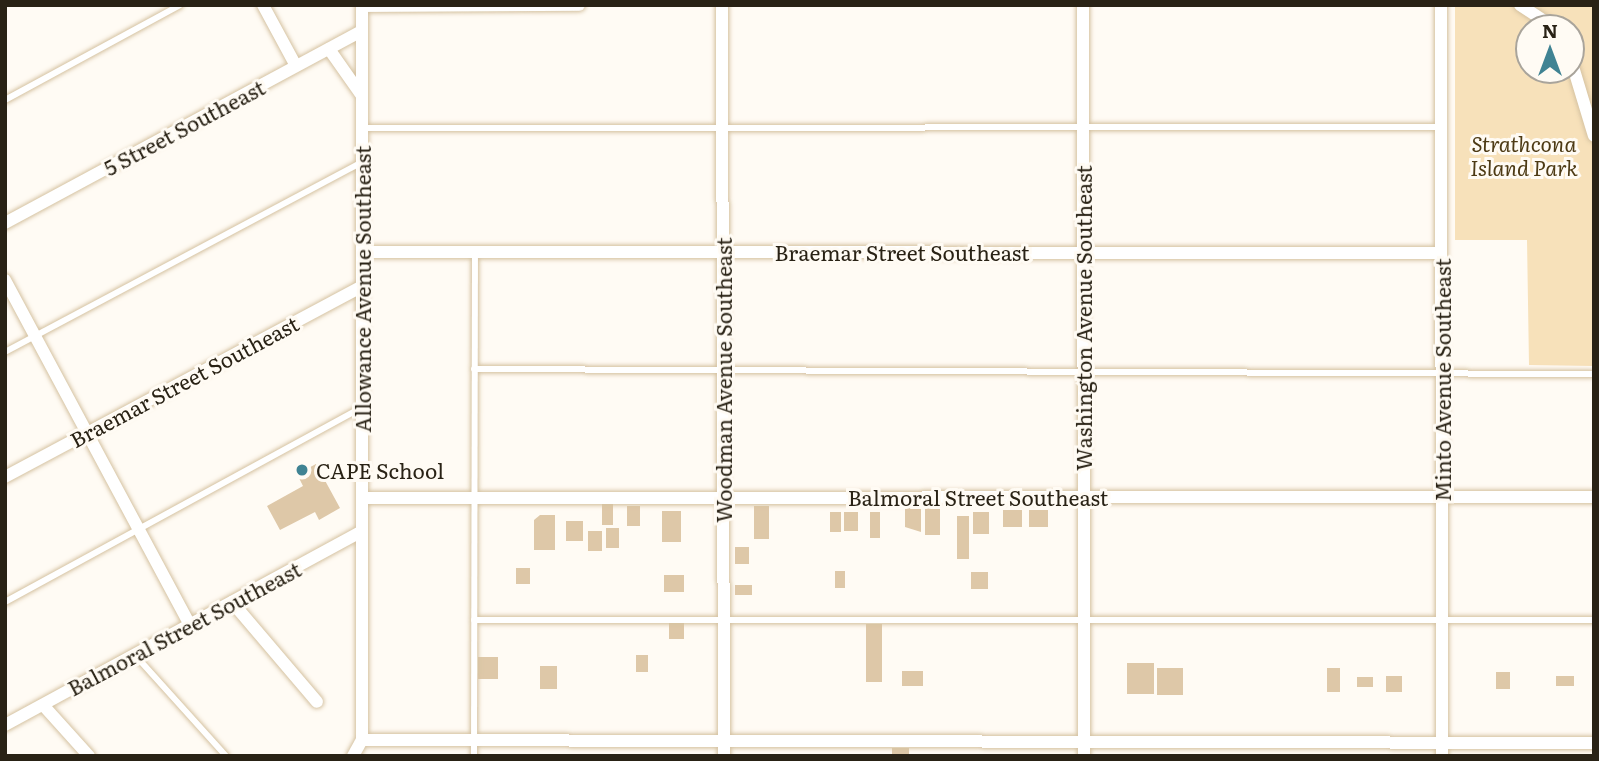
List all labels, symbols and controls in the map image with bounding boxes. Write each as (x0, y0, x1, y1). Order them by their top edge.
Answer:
north arrow (1515, 14, 1585, 84)
text: N (1542, 16, 1558, 44)
street label: 5 Street Southeast (99, 74, 269, 180)
park label: Strathcona Island Park (1470, 130, 1578, 180)
street label: Allowance Avenue Southeast (349, 145, 375, 433)
street label: Washington Avenue Southeast (1070, 165, 1096, 471)
street label: Woodman Avenue Southeast (710, 237, 736, 523)
street label: Braemar Street Southeast (774, 239, 1030, 265)
street label: Minto Avenue Southeast (1429, 258, 1455, 502)
street label: Braemar Street Southeast (65, 310, 303, 452)
place label: CAPE School (316, 457, 444, 483)
marker: CAPE School (294, 462, 310, 478)
street label: Balmoral Street Southeast (848, 484, 1108, 510)
street label: Balmoral Street Southeast (63, 556, 305, 700)

